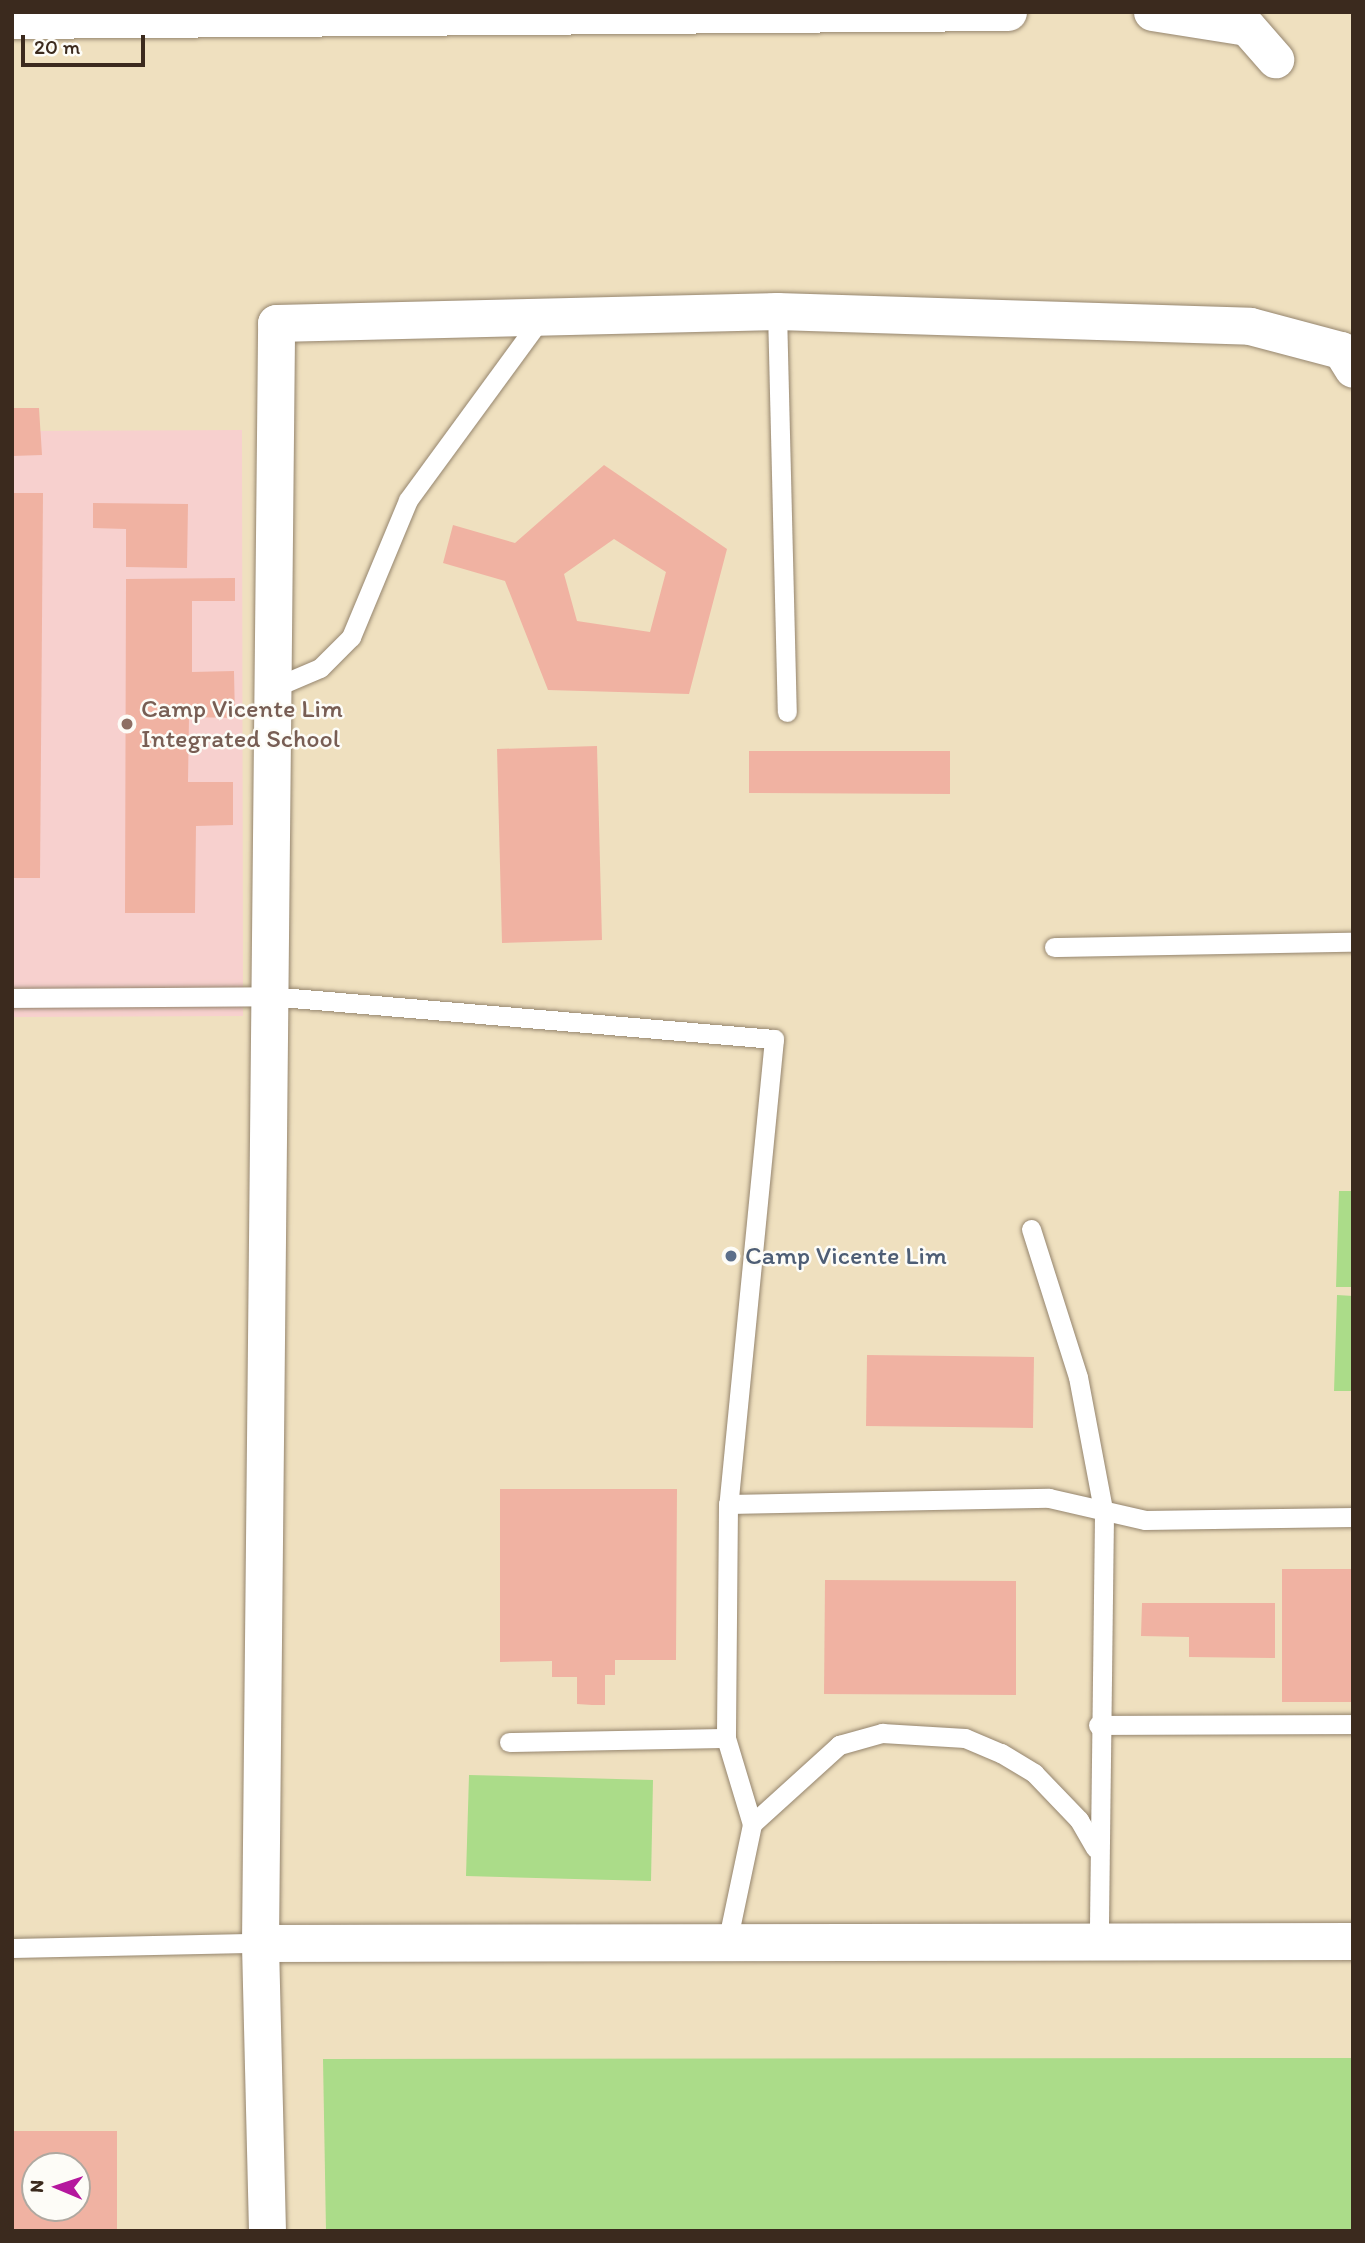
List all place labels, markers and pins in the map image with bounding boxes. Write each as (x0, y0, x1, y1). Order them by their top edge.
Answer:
place label: Camp Vicente Lim Integrated School (141, 693, 342, 754)
marker: Camp Vicente Lim Integrated School (119, 716, 135, 732)
place label: Camp Vicente Lim (745, 1240, 946, 1272)
marker: Camp Vicente Lim (723, 1248, 739, 1264)

